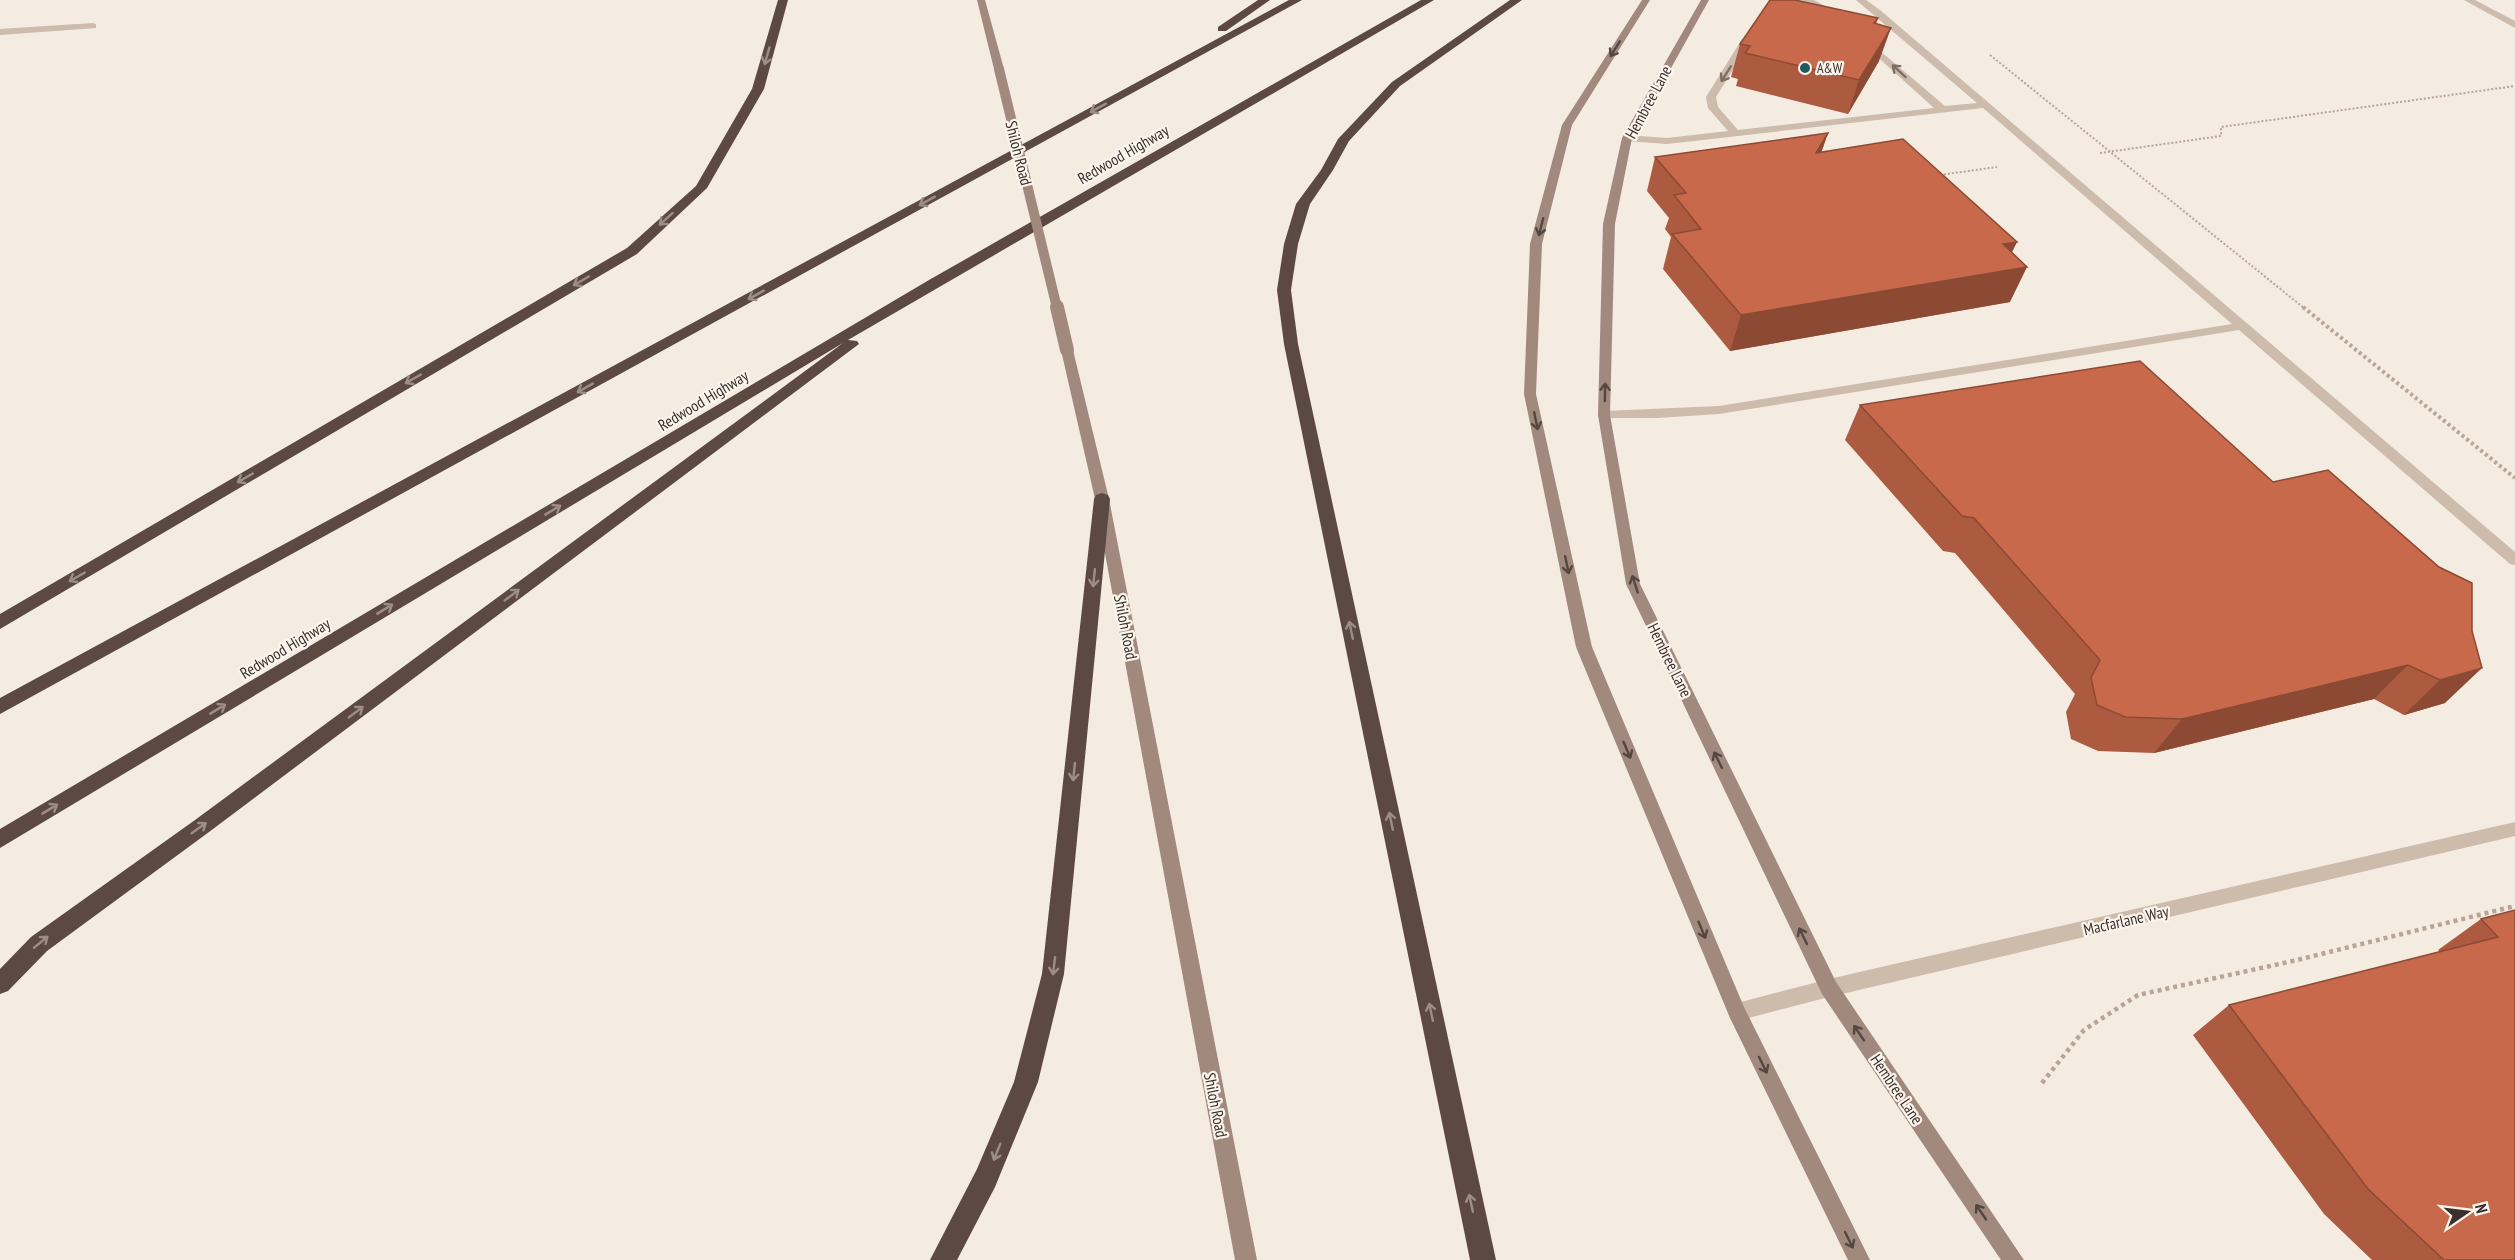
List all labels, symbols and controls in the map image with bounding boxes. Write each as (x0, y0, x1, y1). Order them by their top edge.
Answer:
one-way arrow (1608, 41, 1621, 58)
one-way arrow (761, 46, 772, 65)
place label: A&W (1817, 59, 1843, 77)
marker: A&W (1798, 61, 1812, 75)
street label: Hembree Lane (1620, 62, 1676, 142)
one-way arrow (1891, 64, 1906, 78)
one-way arrow (1719, 65, 1731, 82)
one-way arrow (1090, 102, 1107, 114)
street label: Shiloh Road (1001, 119, 1037, 187)
street label: Redwood Highway (1074, 120, 1172, 188)
one-way arrow (919, 195, 936, 207)
one-way arrow (659, 212, 674, 227)
one-way arrow (1534, 217, 1546, 236)
one-way arrow (573, 275, 590, 287)
one-way arrow (748, 289, 765, 301)
street label: Redwood Highway (654, 365, 752, 435)
one-way arrow (405, 374, 422, 386)
one-way arrow (576, 383, 594, 394)
one-way arrow (1599, 383, 1611, 403)
one-way arrow (1531, 411, 1542, 430)
one-way arrow (237, 473, 254, 485)
one-way arrow (544, 503, 561, 515)
one-way arrow (1562, 555, 1573, 574)
one-way arrow (1088, 568, 1099, 588)
one-way arrow (69, 571, 86, 583)
one-way arrow (1628, 576, 1639, 594)
one-way arrow (504, 589, 520, 602)
street label: Shiloh Road (1110, 593, 1142, 661)
one-way arrow (376, 603, 393, 615)
street label: Redwood Highway (236, 613, 334, 683)
street label: Hembree Lane (1644, 620, 1696, 700)
one-way arrow (1345, 621, 1356, 640)
one-way arrow (209, 703, 226, 715)
one-way arrow (347, 705, 363, 718)
one-way arrow (1622, 740, 1633, 758)
one-way arrow (1712, 752, 1724, 770)
one-way arrow (1068, 762, 1079, 782)
one-way arrow (41, 803, 58, 815)
one-way arrow (1385, 812, 1396, 831)
one-way arrow (191, 821, 207, 834)
street label: Macfarlane Way (2082, 901, 2170, 939)
one-way arrow (1697, 920, 1708, 938)
one-way arrow (1797, 927, 1809, 945)
one-way arrow (33, 936, 49, 949)
one-way arrow (1048, 956, 1059, 976)
one-way arrow (1425, 1003, 1436, 1022)
one-way arrow (1853, 1025, 1865, 1042)
street label: Hembree Lane (1866, 1050, 1928, 1128)
one-way arrow (1757, 1055, 1769, 1073)
street label: Shiloh Road (1200, 1071, 1232, 1139)
one-way arrow (991, 1142, 1002, 1161)
north arrow (2437, 1182, 2497, 1242)
one-way arrow (1465, 1193, 1476, 1213)
text: N (2471, 1202, 2492, 1215)
one-way arrow (1974, 1203, 1987, 1220)
one-way arrow (1844, 1230, 1856, 1248)

